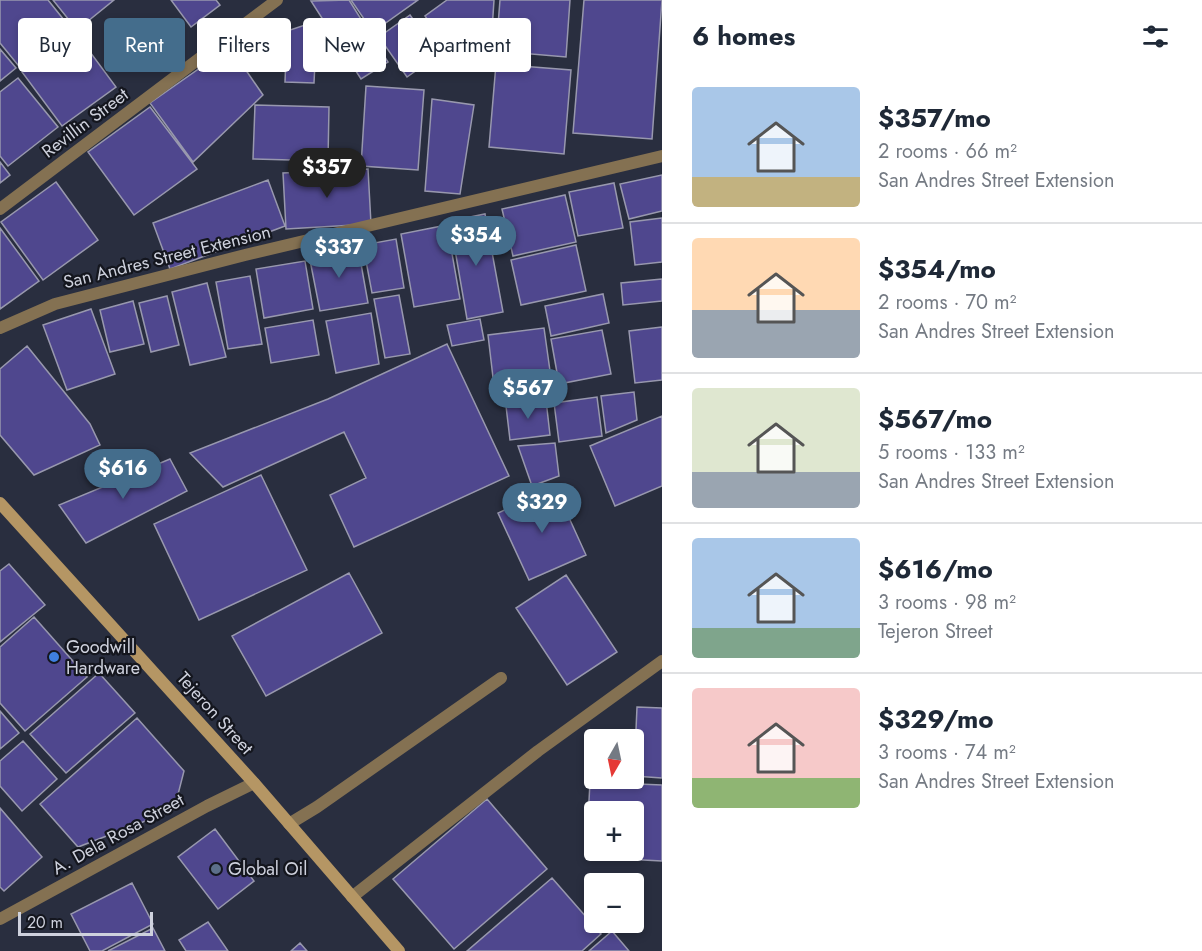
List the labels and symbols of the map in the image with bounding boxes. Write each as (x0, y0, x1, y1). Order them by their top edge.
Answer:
street label: Revillin Street (36, 81, 134, 164)
pin: $357 (291, 148, 363, 199)
pin: $354 (440, 216, 512, 267)
street label: San Andres Street Extension (61, 219, 273, 295)
pin: $337 (303, 228, 375, 279)
pin: $567 (492, 369, 564, 420)
pin: $616 (87, 449, 159, 500)
pin: $329 (506, 483, 578, 534)
place label: Goodwill Hardware (66, 634, 140, 681)
marker: Goodwill Hardware (47, 650, 61, 664)
street label: Tejeron Street (171, 666, 260, 761)
north arrow (584, 729, 644, 789)
street label: A. Dela Rosa Street (47, 787, 189, 881)
place label: Global Oil (228, 856, 307, 882)
marker: Global Oil (209, 862, 223, 876)
scale bar (18, 909, 153, 936)

